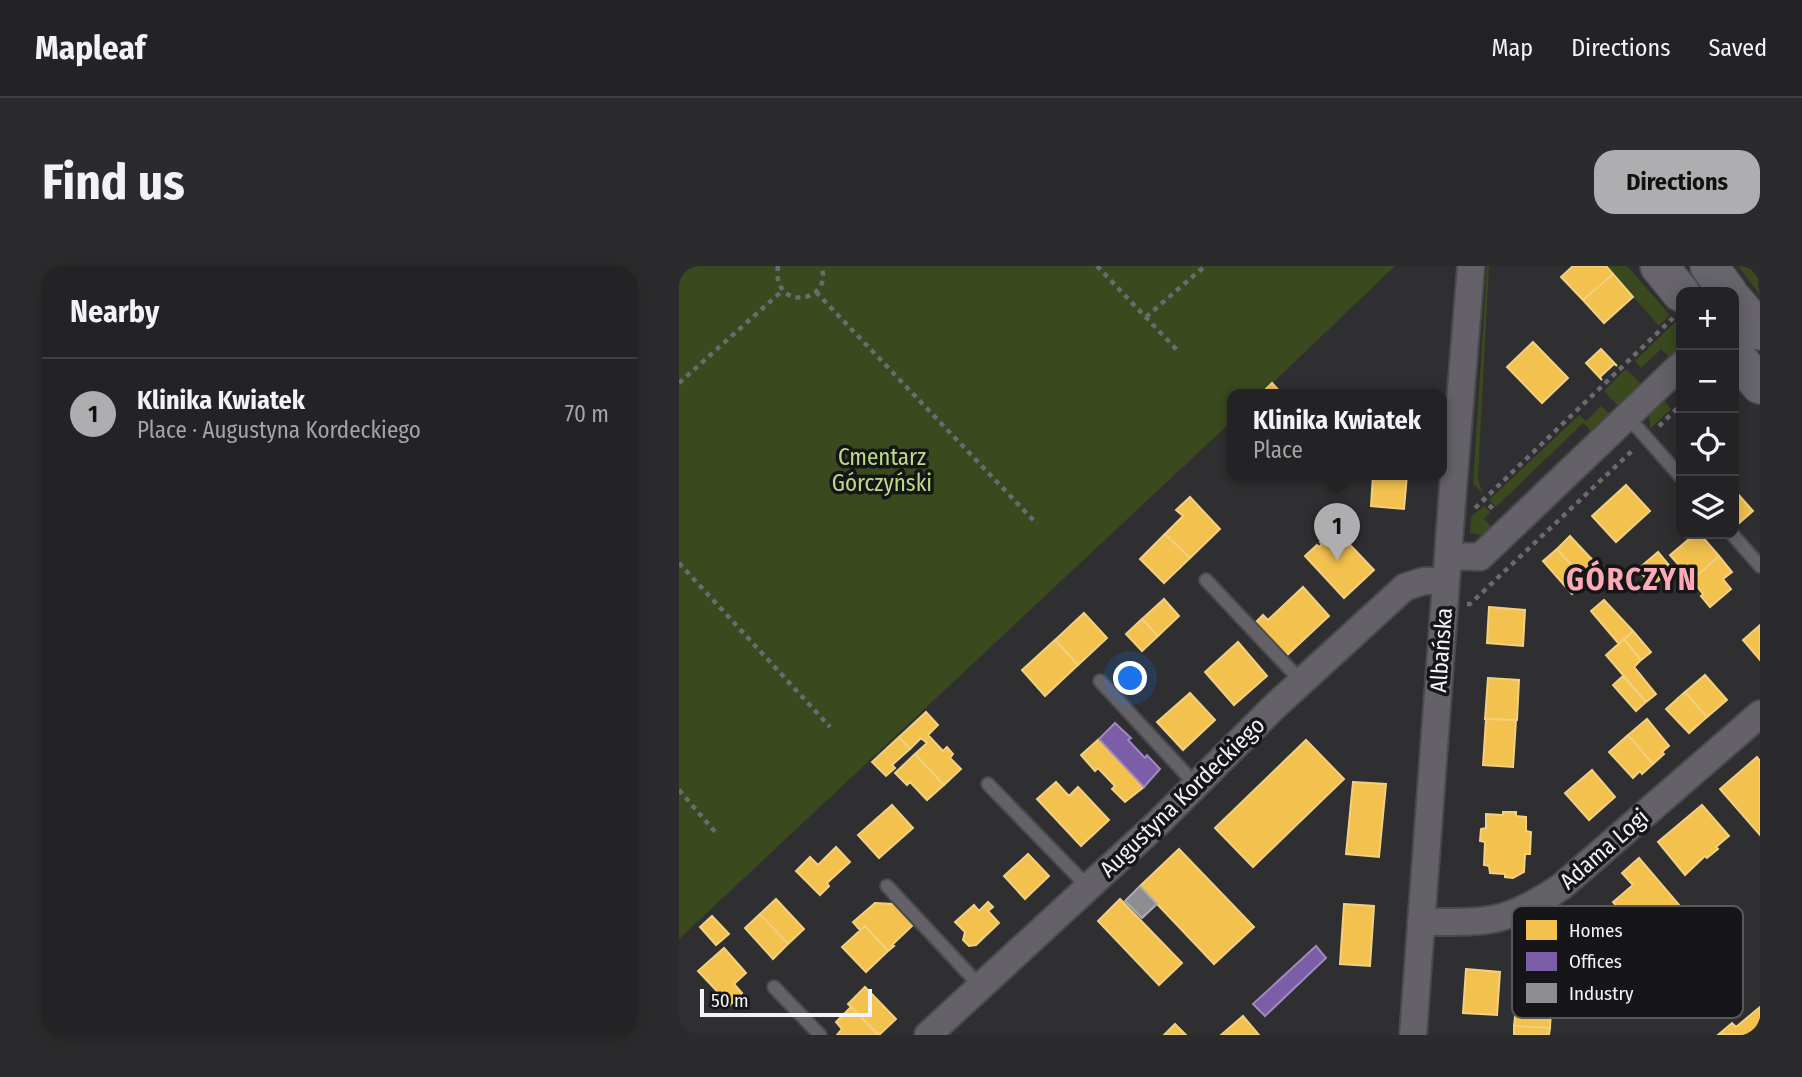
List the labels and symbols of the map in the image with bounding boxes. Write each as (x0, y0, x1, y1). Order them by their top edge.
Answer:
park label: Cmentarz Górczyński (832, 443, 932, 497)
pin: 1 (1314, 503, 1360, 561)
district label: GÓRCZYN (1566, 560, 1698, 598)
street label: Albańska (1424, 607, 1458, 693)
your location (1113, 661, 1147, 695)
street label: Augustyna Kordeckiego (1094, 711, 1270, 883)
street label: Adama Logi (1554, 803, 1654, 895)
legend (1512, 906, 1743, 1018)
text: Homes (1569, 919, 1623, 942)
text: Offices (1569, 950, 1622, 973)
text: Industry (1569, 982, 1634, 1005)
scale bar (700, 986, 871, 1018)

